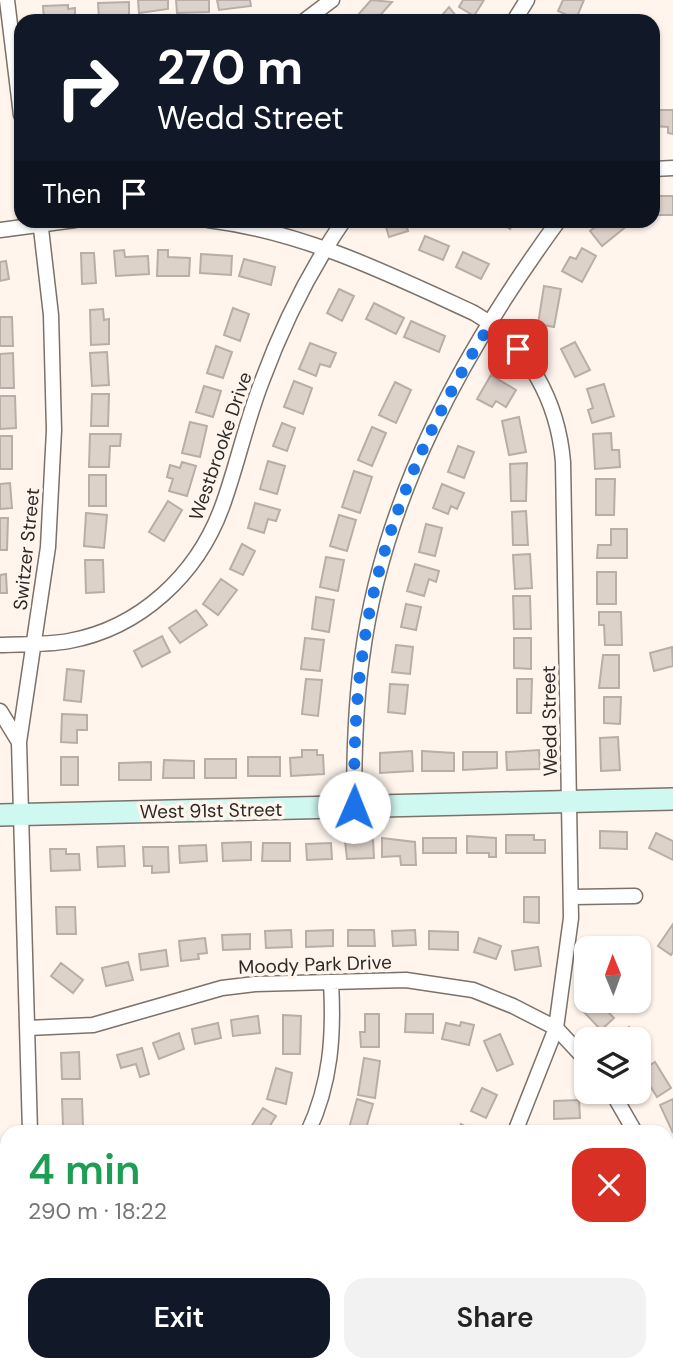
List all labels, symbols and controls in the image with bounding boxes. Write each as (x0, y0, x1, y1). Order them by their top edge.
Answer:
text: 270 m (157, 35, 303, 99)
icon: right (42, 42, 133, 133)
text: Wedd Street (157, 97, 344, 139)
icon: arrive (115, 175, 153, 213)
text: Then (42, 177, 101, 211)
pin (488, 319, 548, 379)
icon: arrive (499, 330, 537, 368)
street label: Westbrooke Drive (183, 369, 258, 524)
street label: Switzer Street (8, 487, 45, 611)
street label: Wedd Street (536, 665, 563, 777)
position arrow (317, 770, 391, 844)
street label: West 91st Street (139, 797, 283, 824)
north arrow (574, 936, 651, 1013)
map controls (574, 936, 651, 1104)
street label: Moody Park Drive (238, 949, 392, 980)
button: layers (574, 1027, 651, 1104)
text: 4 min (28, 1142, 140, 1197)
button: close (572, 1148, 646, 1222)
text: 290 m · 18:22 (28, 1196, 167, 1226)
button: Exit (28, 1278, 330, 1358)
button: Share (344, 1278, 646, 1358)

